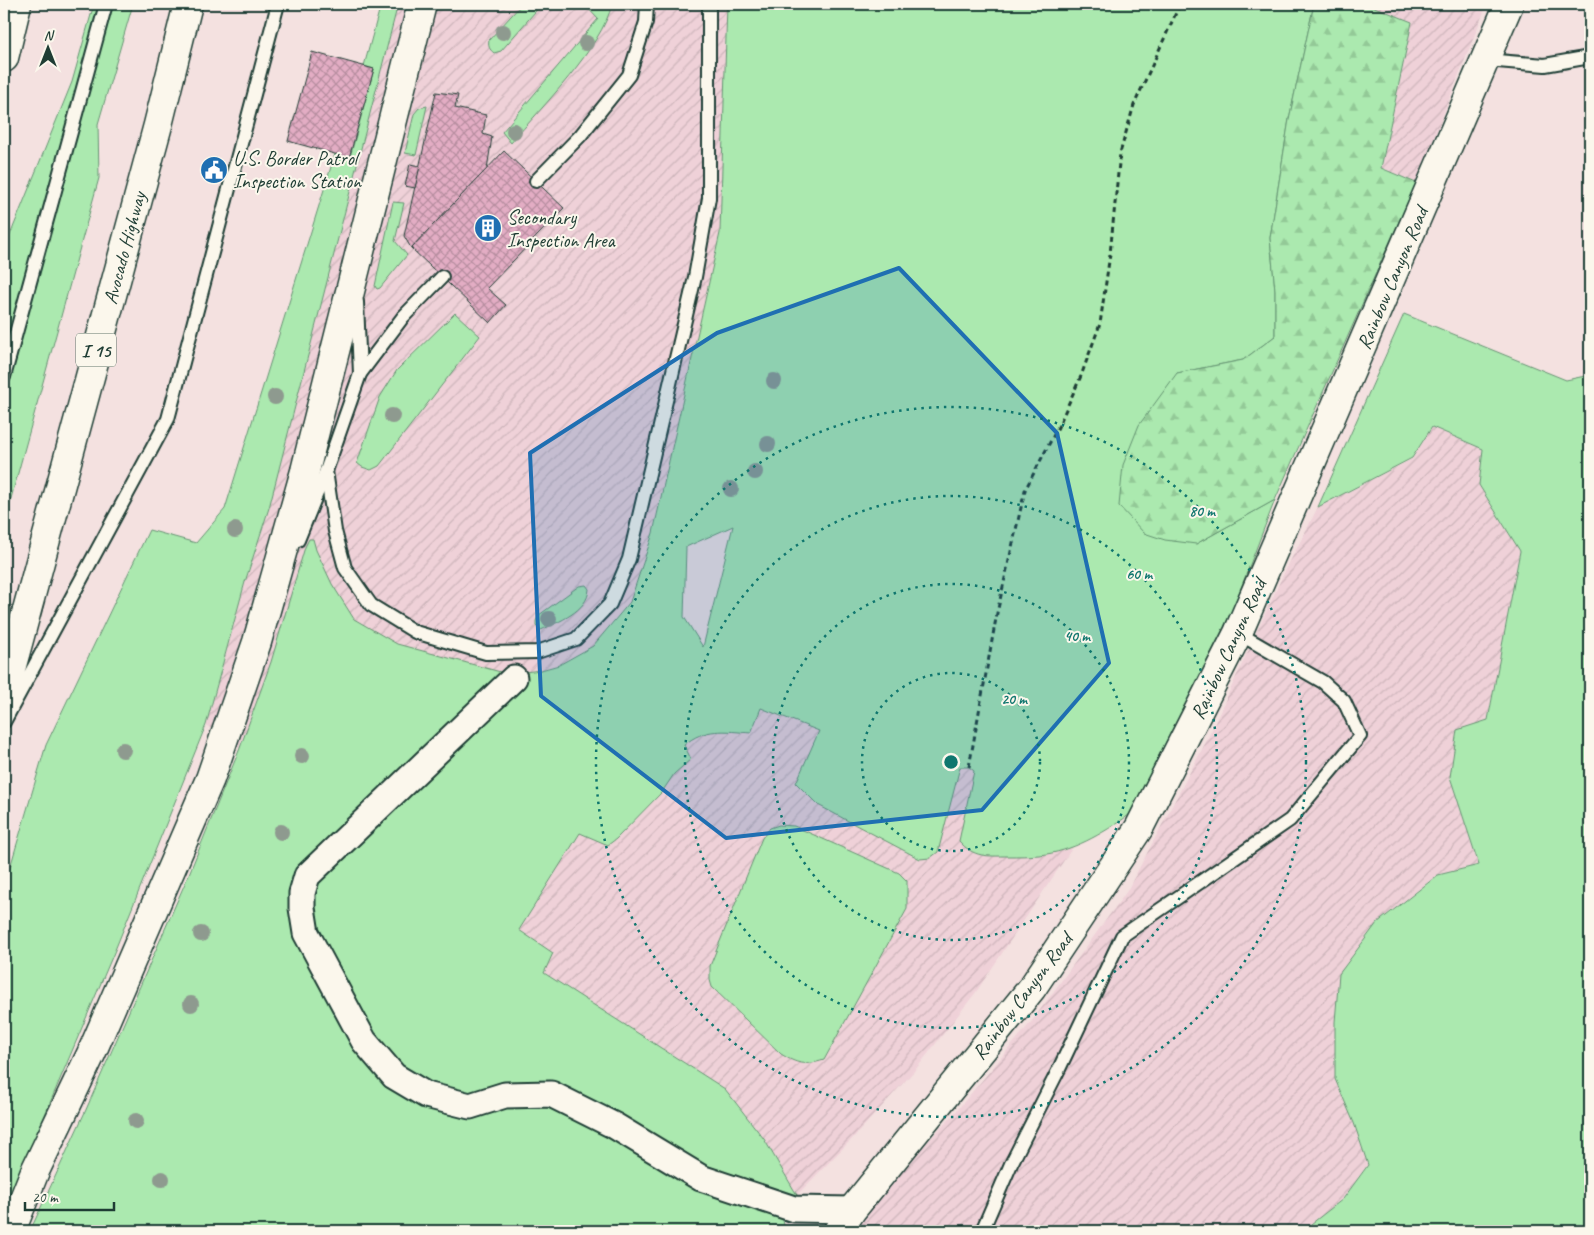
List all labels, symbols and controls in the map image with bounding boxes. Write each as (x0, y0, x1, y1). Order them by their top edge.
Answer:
north arrow (22, 22, 72, 72)
text: N (44, 27, 55, 44)
place label: U.S. Border Patrol Inspection Station (233, 146, 362, 194)
public building icon: U.S. Border Patrol Inspection Station (199, 155, 229, 185)
street label: Avocado Highway (98, 187, 152, 307)
street label: Rainbow Canyon Road (1351, 200, 1435, 353)
place label: Secondary Inspection Area (507, 205, 617, 253)
building icon: Secondary Inspection Area (473, 213, 503, 243)
road number: I 15 (76, 334, 116, 366)
text: 80 m (1189, 502, 1216, 521)
text: 60 m (1126, 565, 1153, 584)
street label: Rainbow Canyon Road (1185, 572, 1273, 723)
text: 40 m (1064, 627, 1091, 646)
text: 20 m (1001, 690, 1028, 709)
centre of rings (942, 753, 960, 771)
street label: Rainbow Canyon Road (967, 926, 1080, 1065)
scale bar (25, 1180, 114, 1212)
text: 20 m (32, 1188, 59, 1207)

